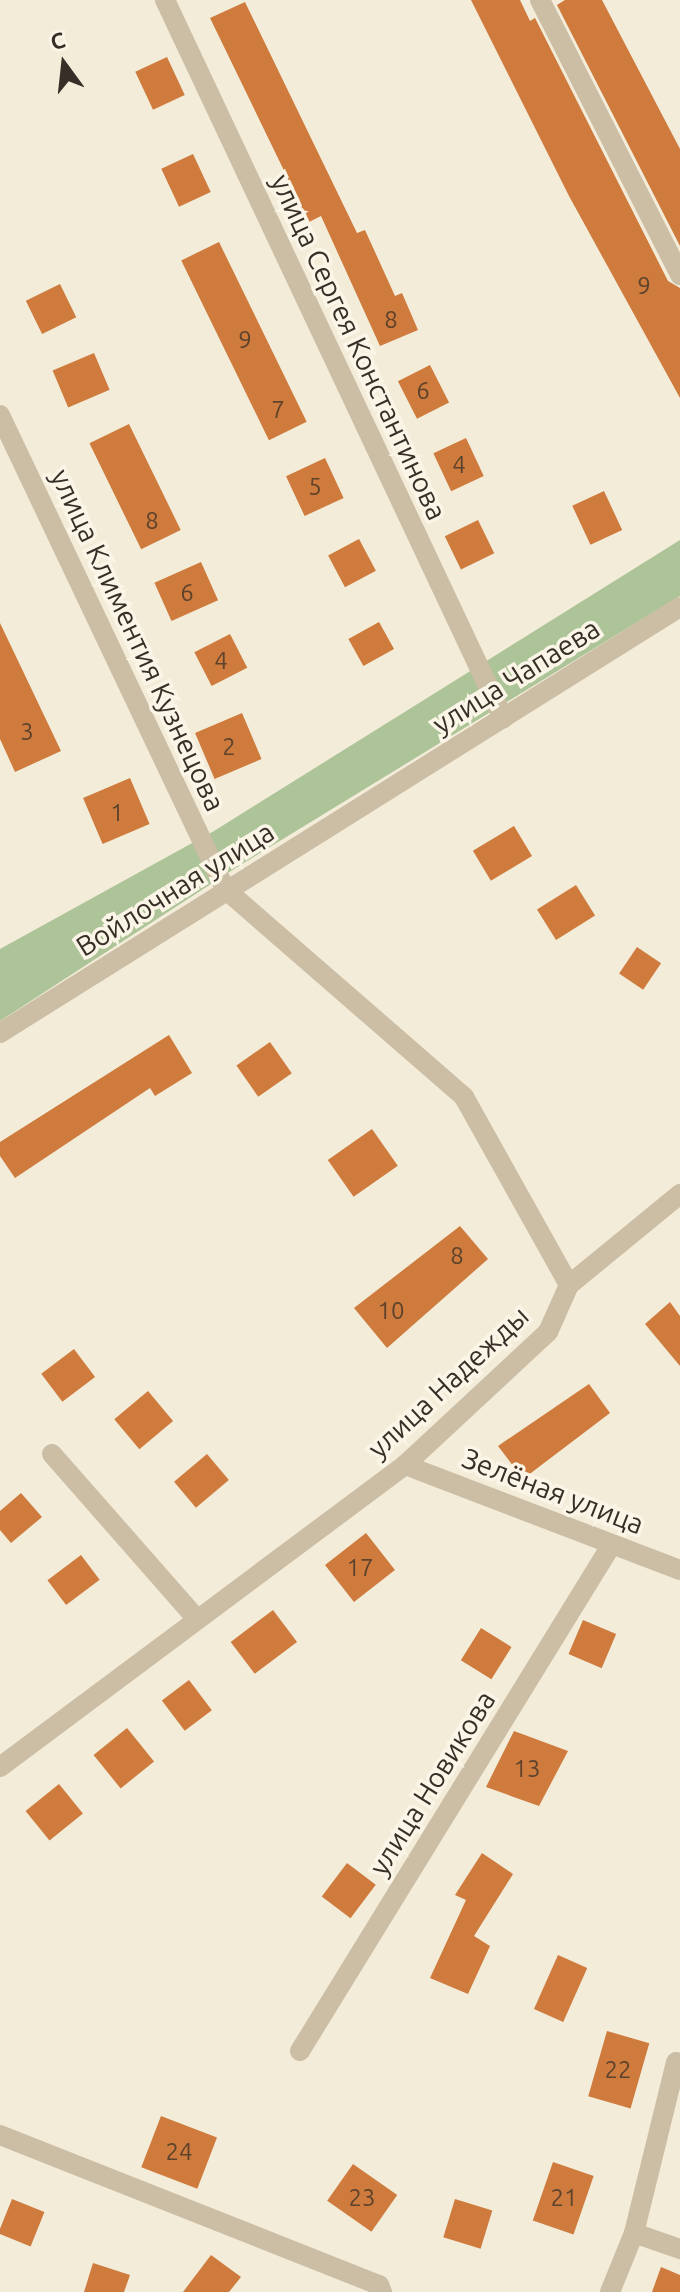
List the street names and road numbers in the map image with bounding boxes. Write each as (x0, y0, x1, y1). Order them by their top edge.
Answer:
street label: улица Сергея Константинова (264, 169, 454, 525)
street label: улица Климентия Кузнецова (44, 464, 232, 816)
street label: улица Чапаева (426, 611, 606, 741)
street label: Войлочная улица (70, 815, 280, 963)
street label: улица Надежды (361, 1299, 535, 1465)
street label: Зелёная улица (457, 1441, 649, 1541)
street label: улица Новикова (362, 1685, 502, 1881)

